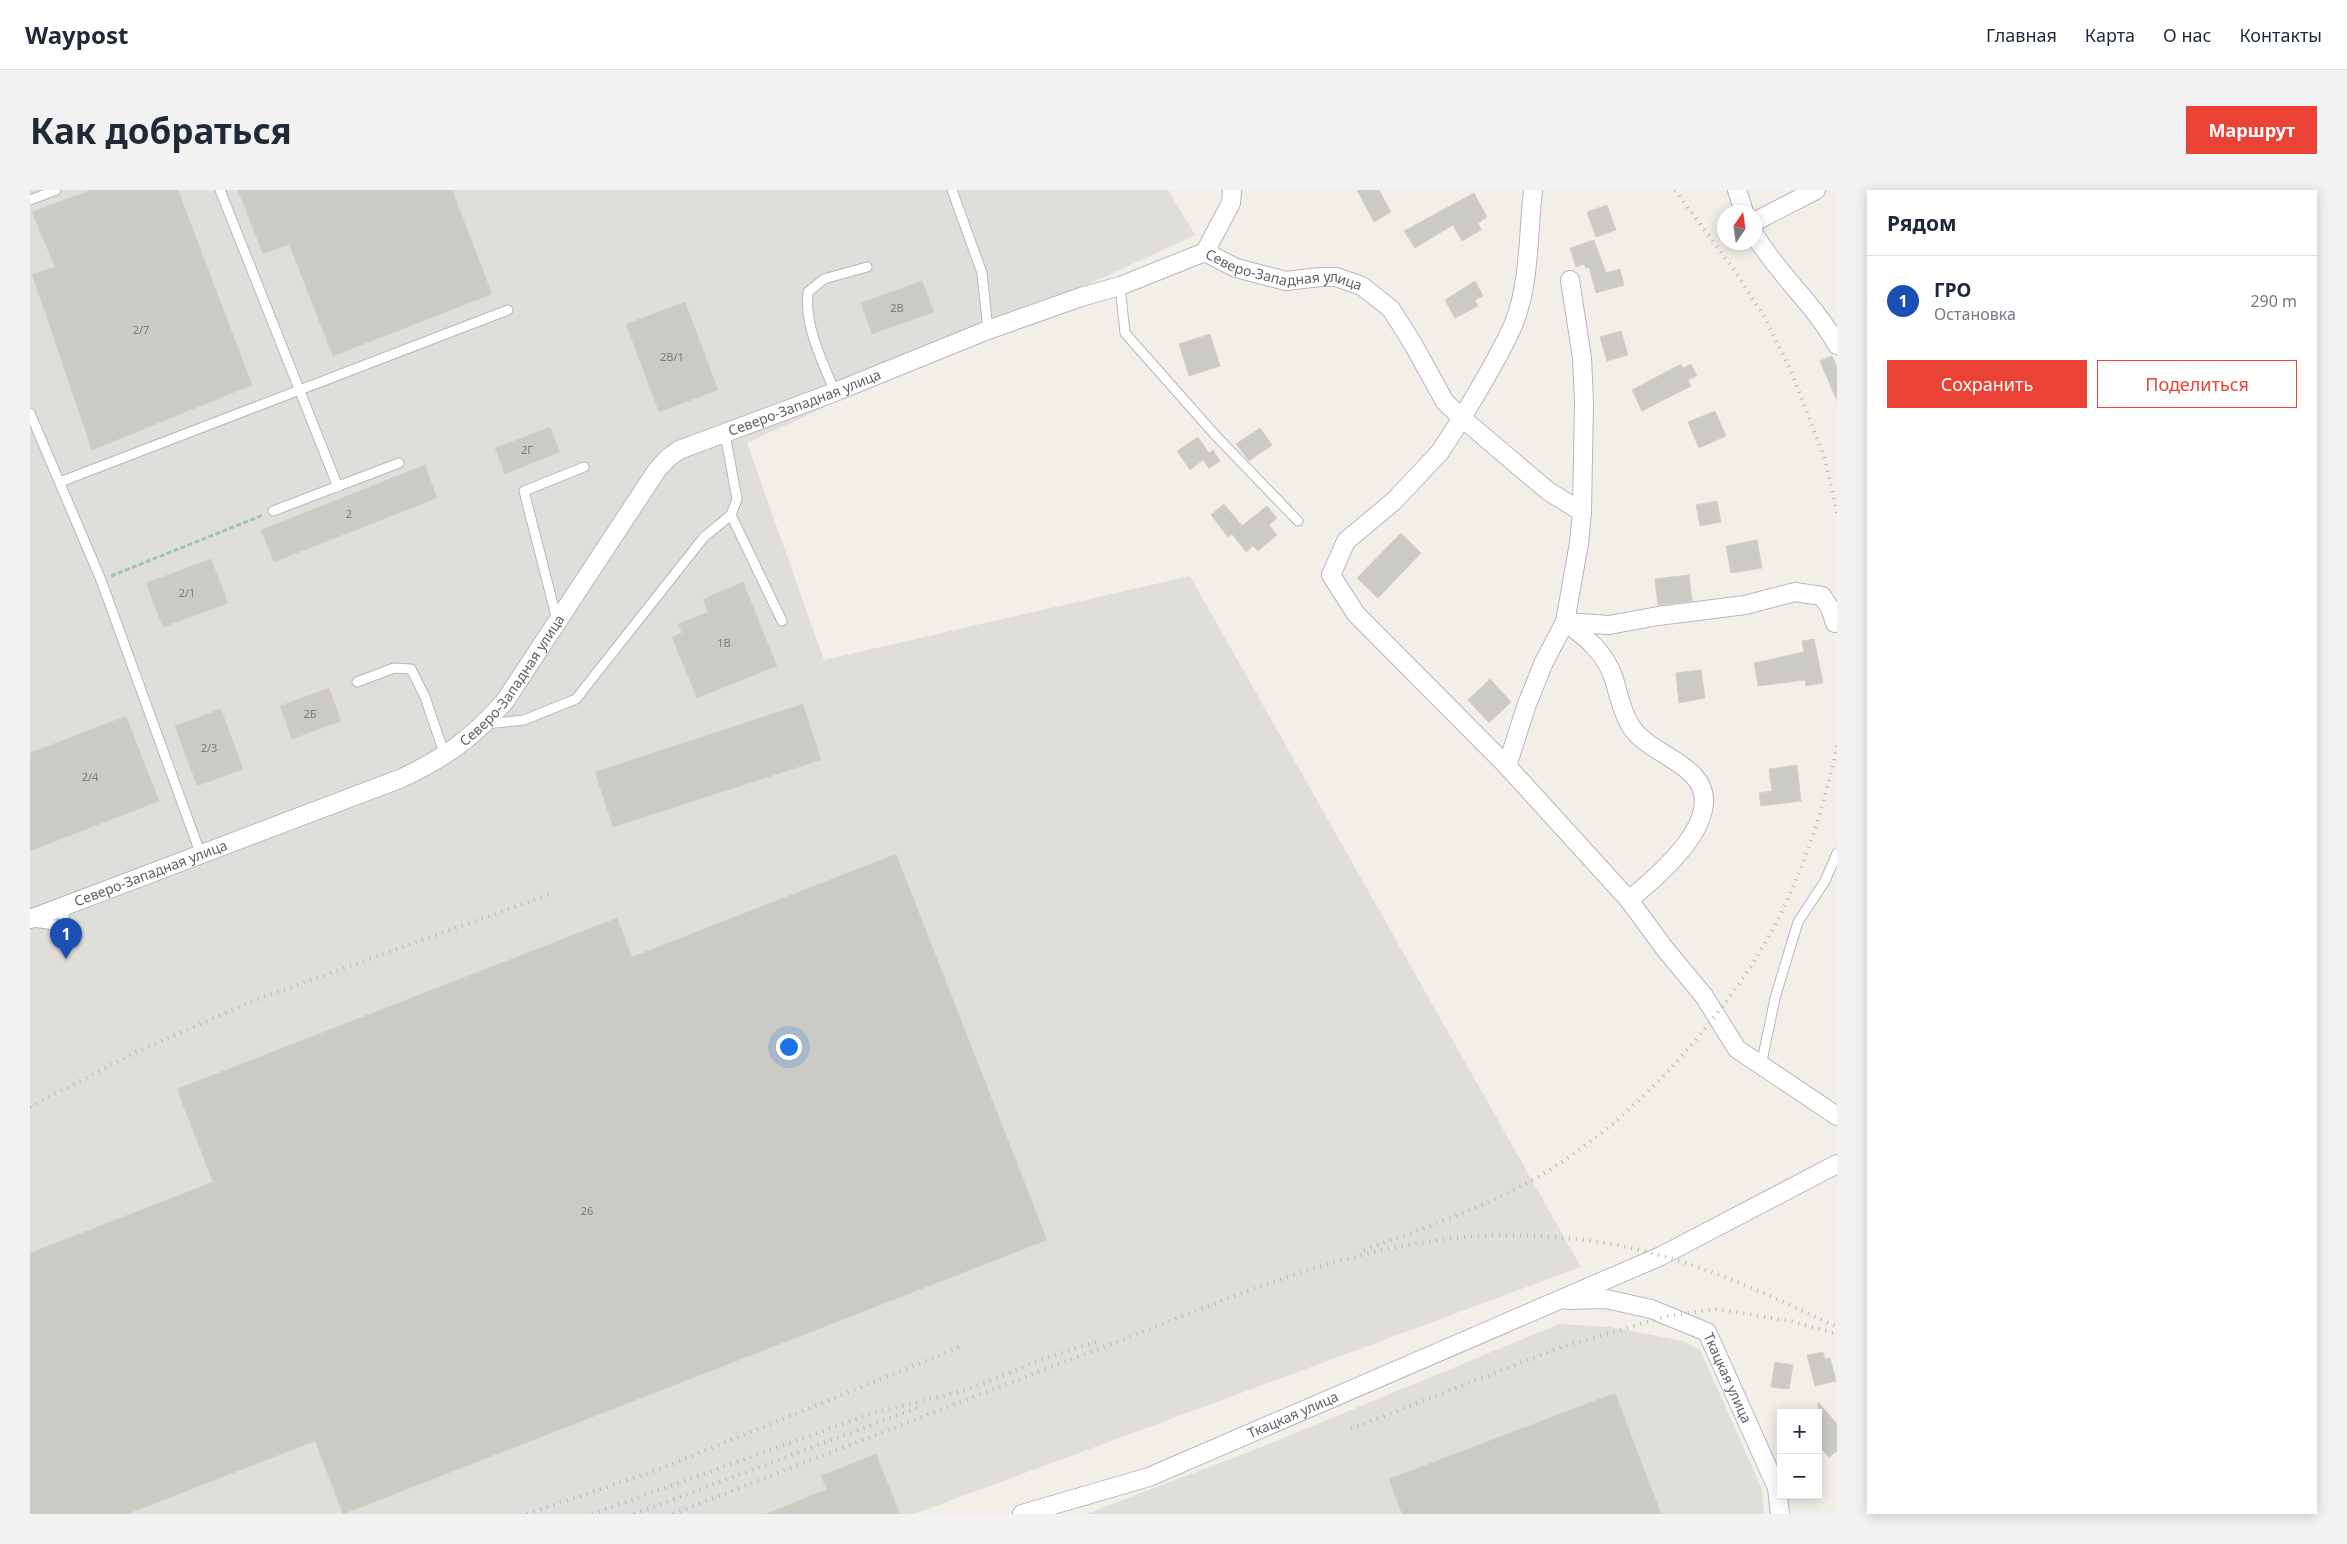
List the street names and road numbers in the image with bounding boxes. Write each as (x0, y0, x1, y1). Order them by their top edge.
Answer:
street label: Северо-Западная улица (1202, 244, 1365, 294)
street label: Северо-Западная улица (725, 364, 884, 440)
street label: Северо-Западная улица (455, 611, 568, 750)
street label: Северо-Западная улица (71, 835, 230, 910)
street label: Ткацкая улица (1699, 1329, 1757, 1426)
street label: Ткацкая улица (1244, 1386, 1341, 1442)

